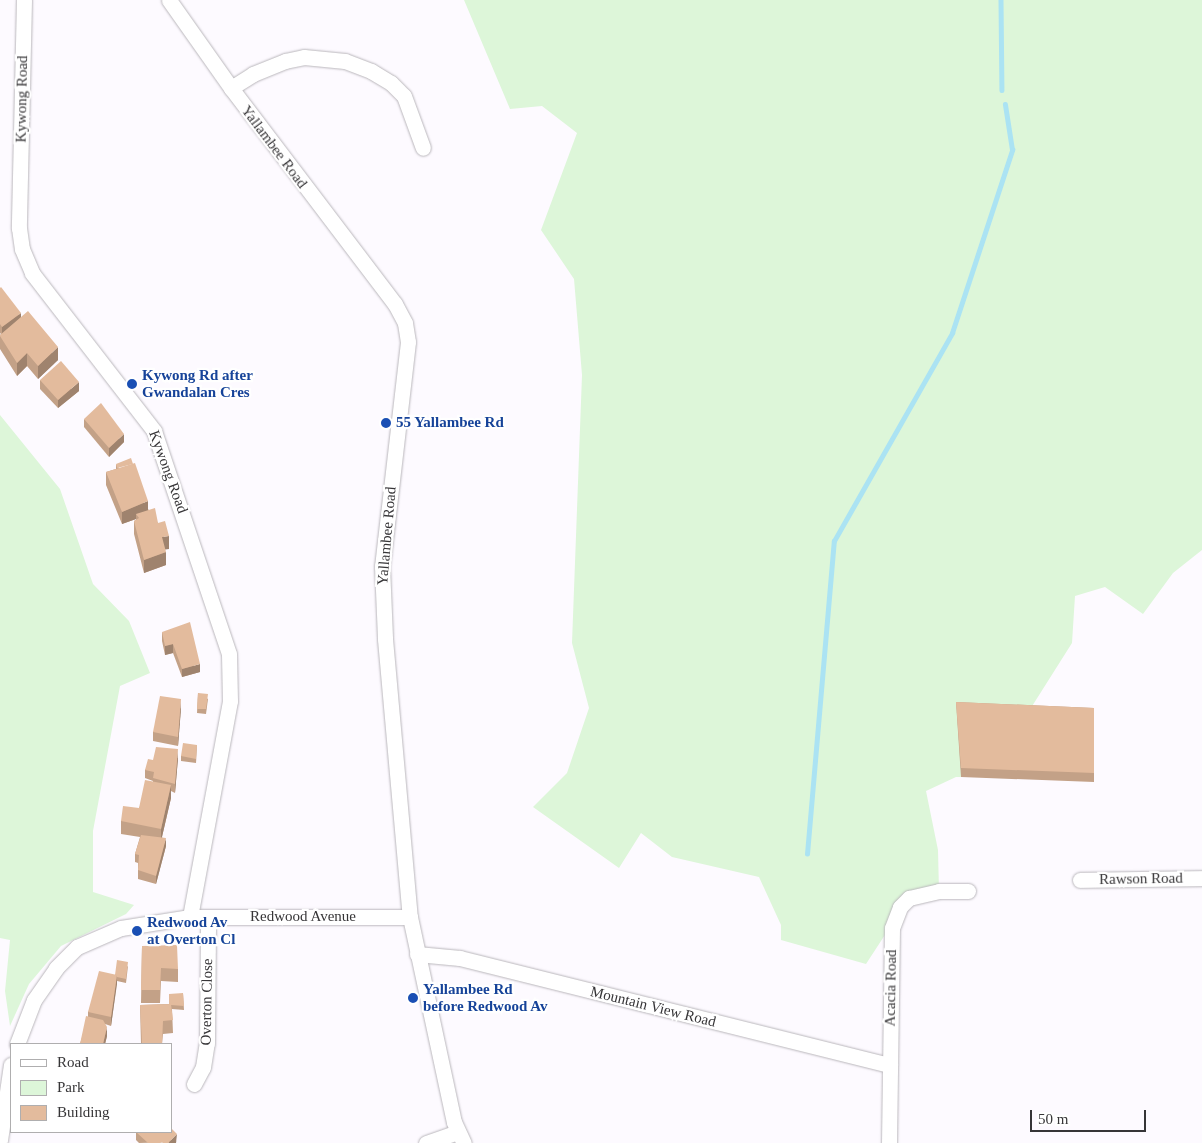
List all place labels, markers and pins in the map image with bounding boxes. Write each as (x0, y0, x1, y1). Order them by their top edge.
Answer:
place label: Kywong Rd after Gwandalan Cres (142, 366, 253, 401)
marker: Kywong Rd after Gwandalan Cres (126, 378, 138, 390)
place label: 55 Yallambee Rd (396, 414, 504, 432)
marker: 55 Yallambee Rd (380, 417, 392, 429)
place label: Redwood Av at Overton Cl (147, 913, 235, 948)
marker: Redwood Av at Overton Cl (131, 925, 143, 937)
place label: Yallambee Rd before Redwood Av (423, 980, 548, 1015)
marker: Yallambee Rd before Redwood Av (407, 992, 419, 1004)

